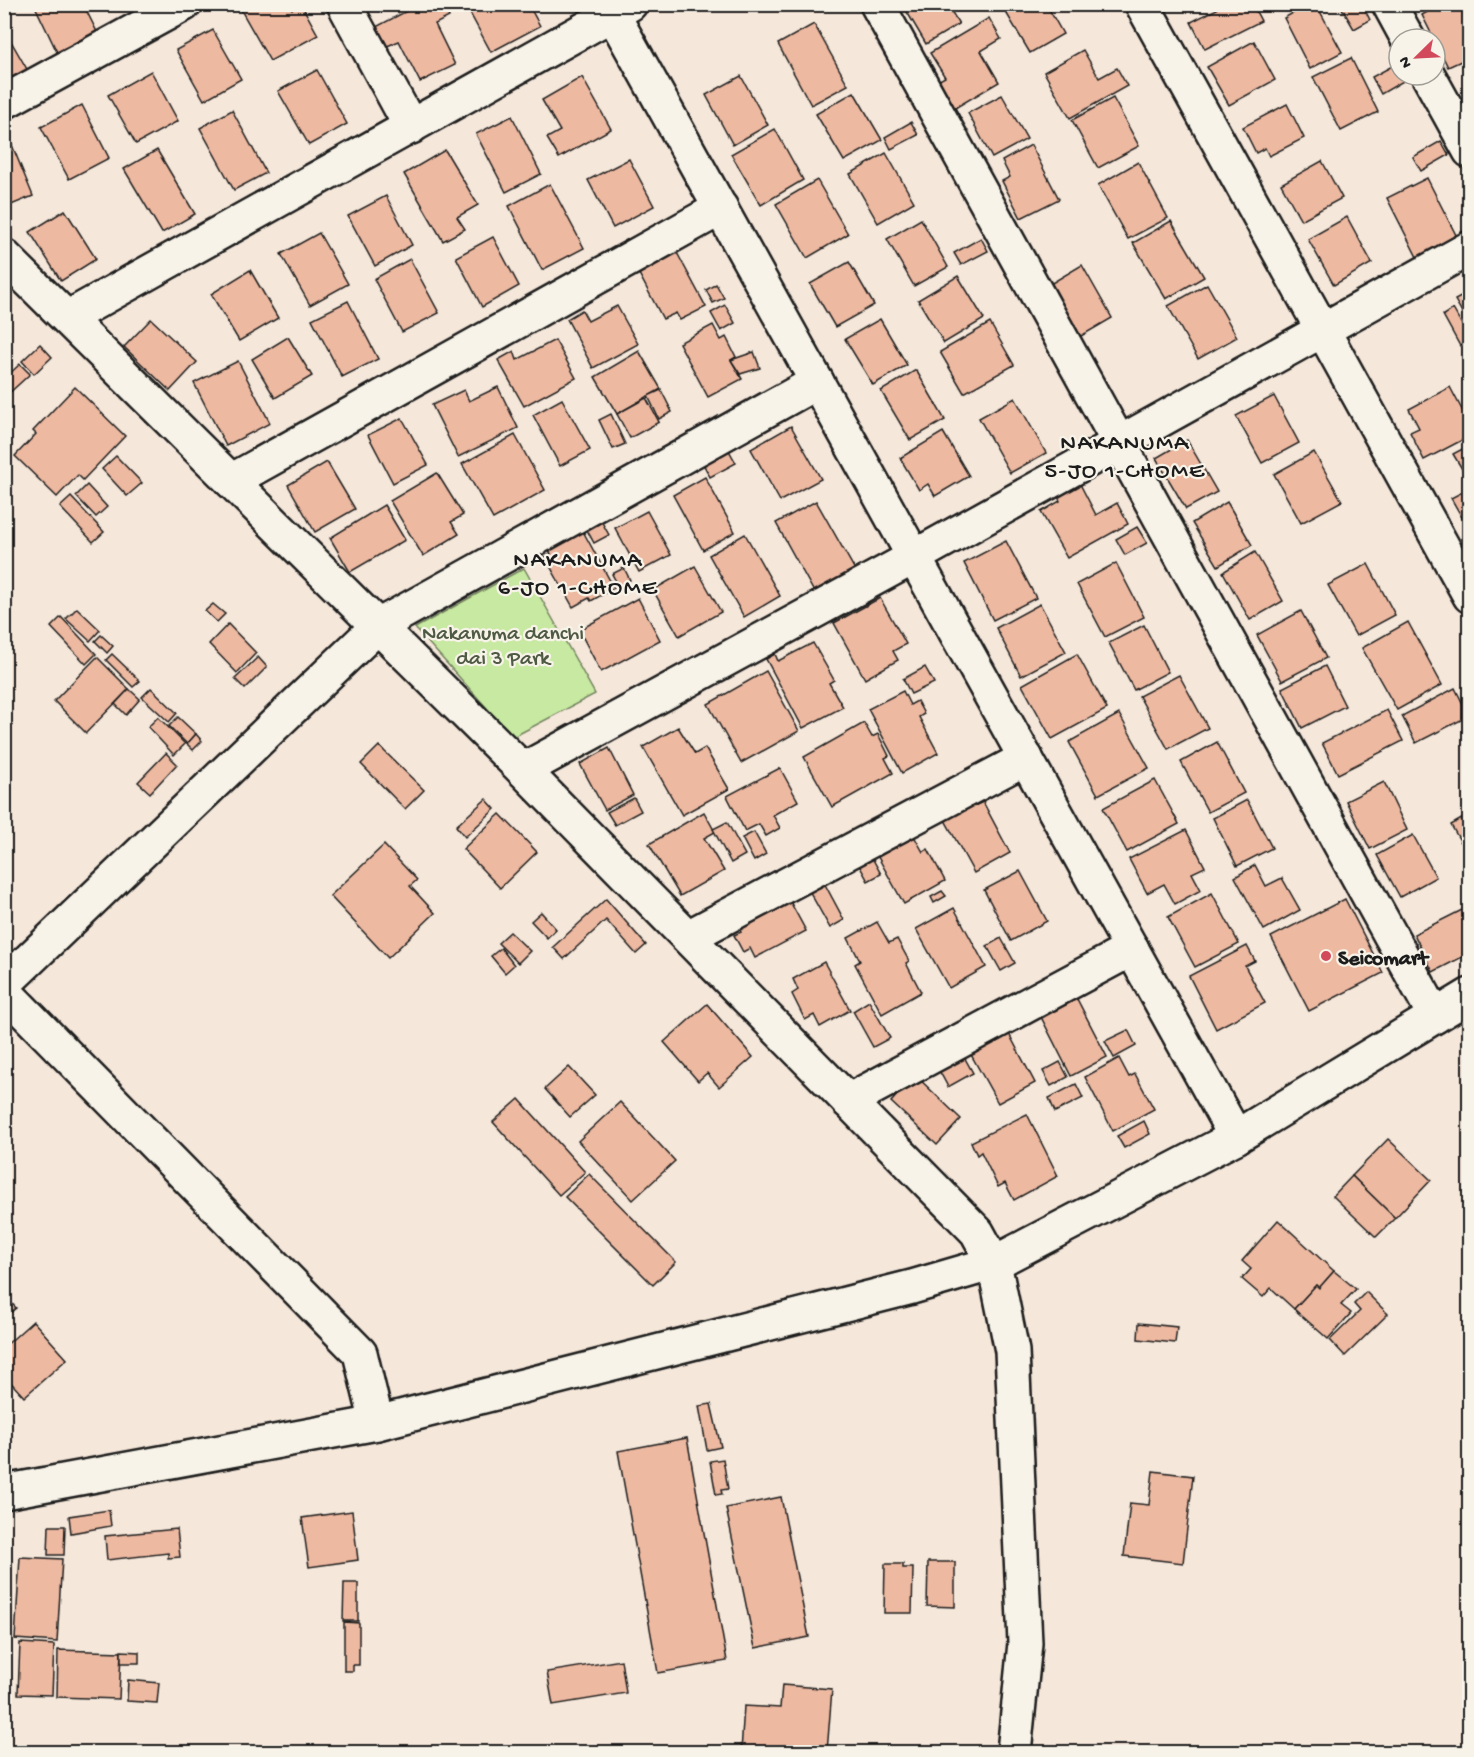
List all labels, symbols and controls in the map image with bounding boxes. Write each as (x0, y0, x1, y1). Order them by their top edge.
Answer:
north arrow (1387, 27, 1447, 87)
text: N (1395, 53, 1417, 70)
district label: NAKANUMA 5-JO 1-CHOME (1045, 430, 1206, 487)
district label: NAKANUMA 6-JO 1-CHOME (498, 547, 658, 604)
park label: Nakanuma danchi dai 3 Park (422, 622, 584, 673)
place label: Seicomart (1338, 947, 1430, 973)
marker: Seicomart (1319, 949, 1333, 963)

